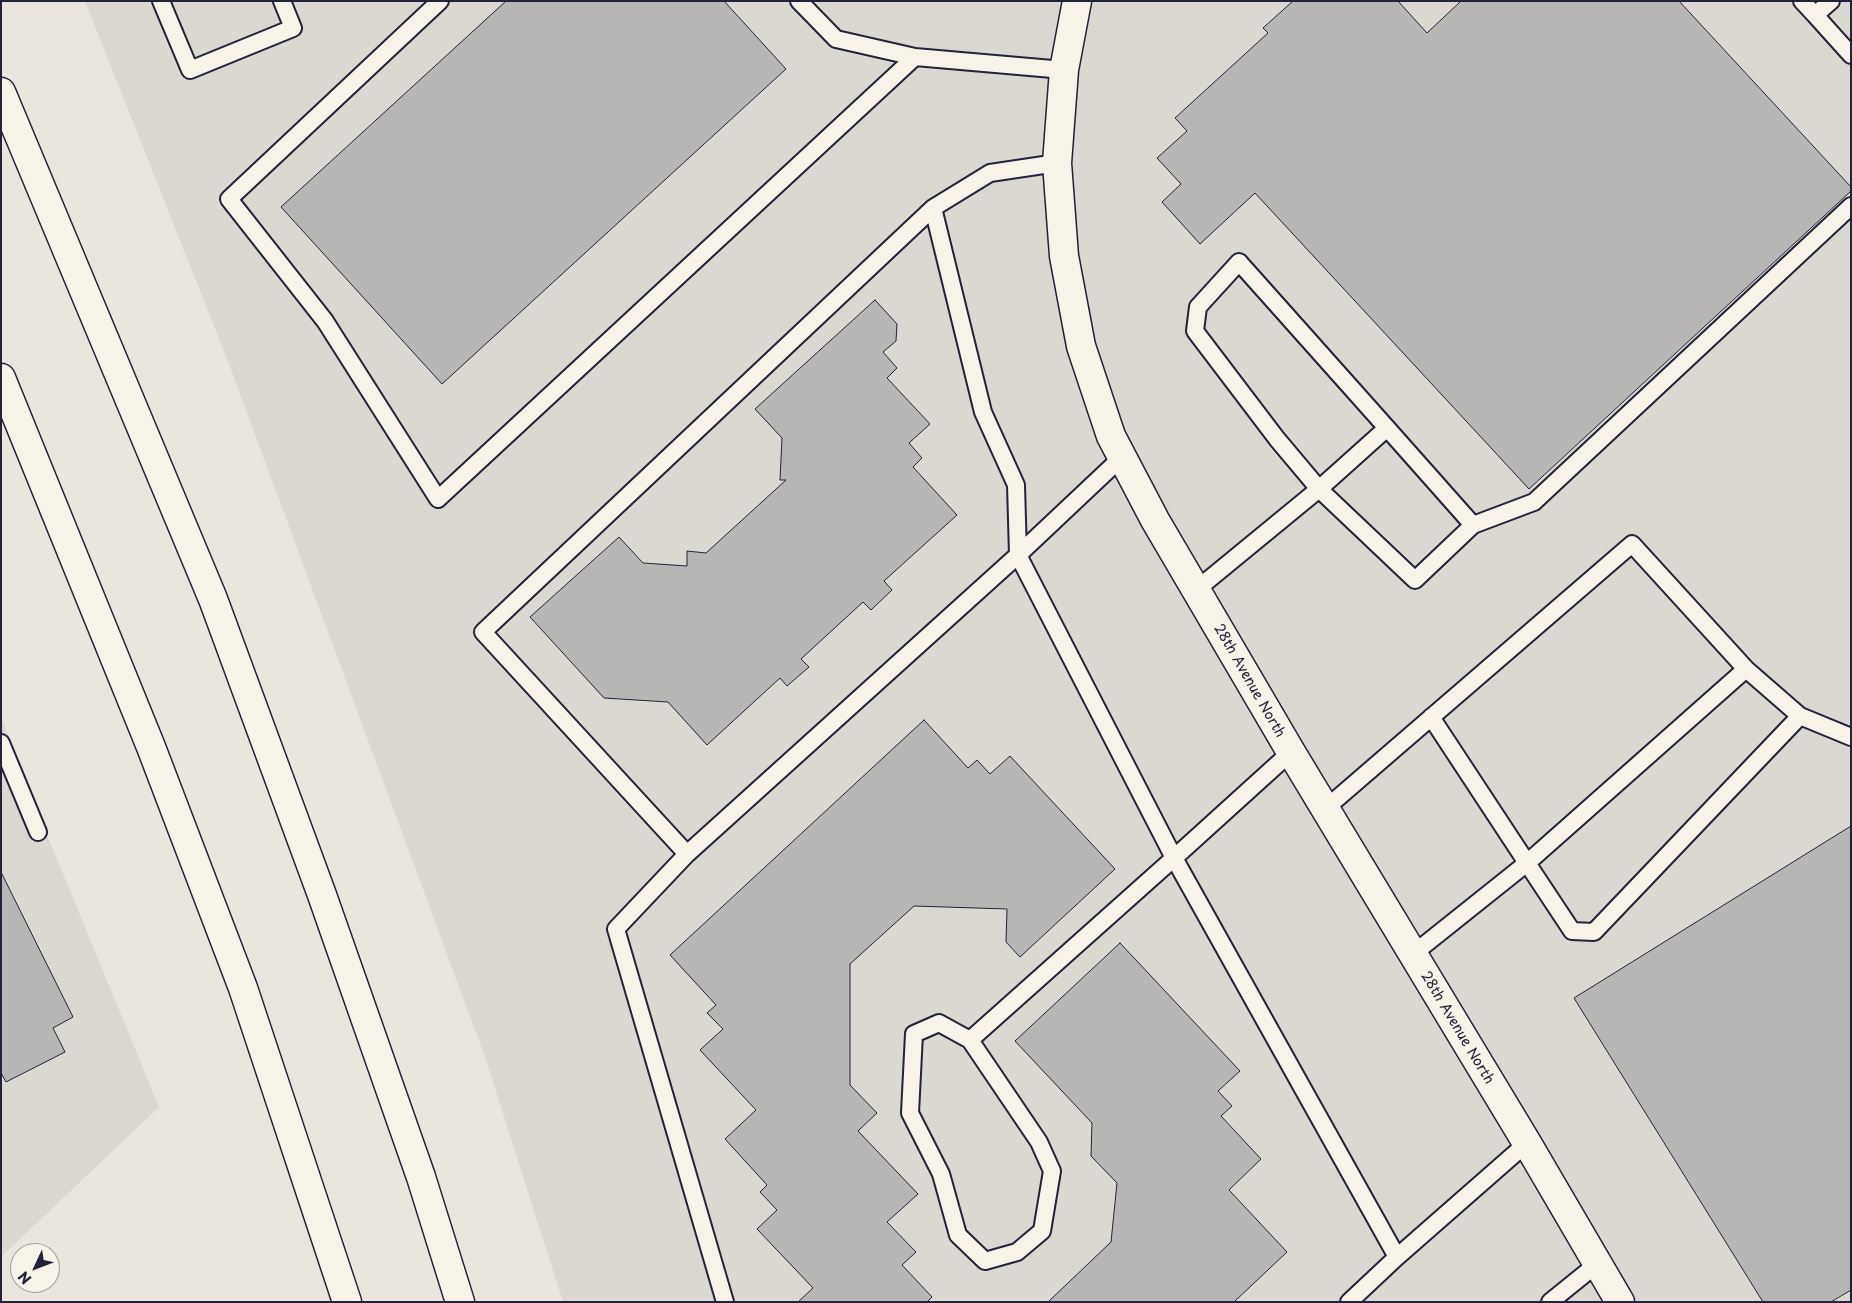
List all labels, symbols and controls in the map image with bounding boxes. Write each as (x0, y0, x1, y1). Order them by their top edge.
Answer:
street label: 28th Avenue North (1210, 621, 1288, 741)
street label: 28th Avenue North (1417, 969, 1497, 1087)
north arrow (10, 1243, 60, 1293)
text: N (13, 1267, 36, 1289)

